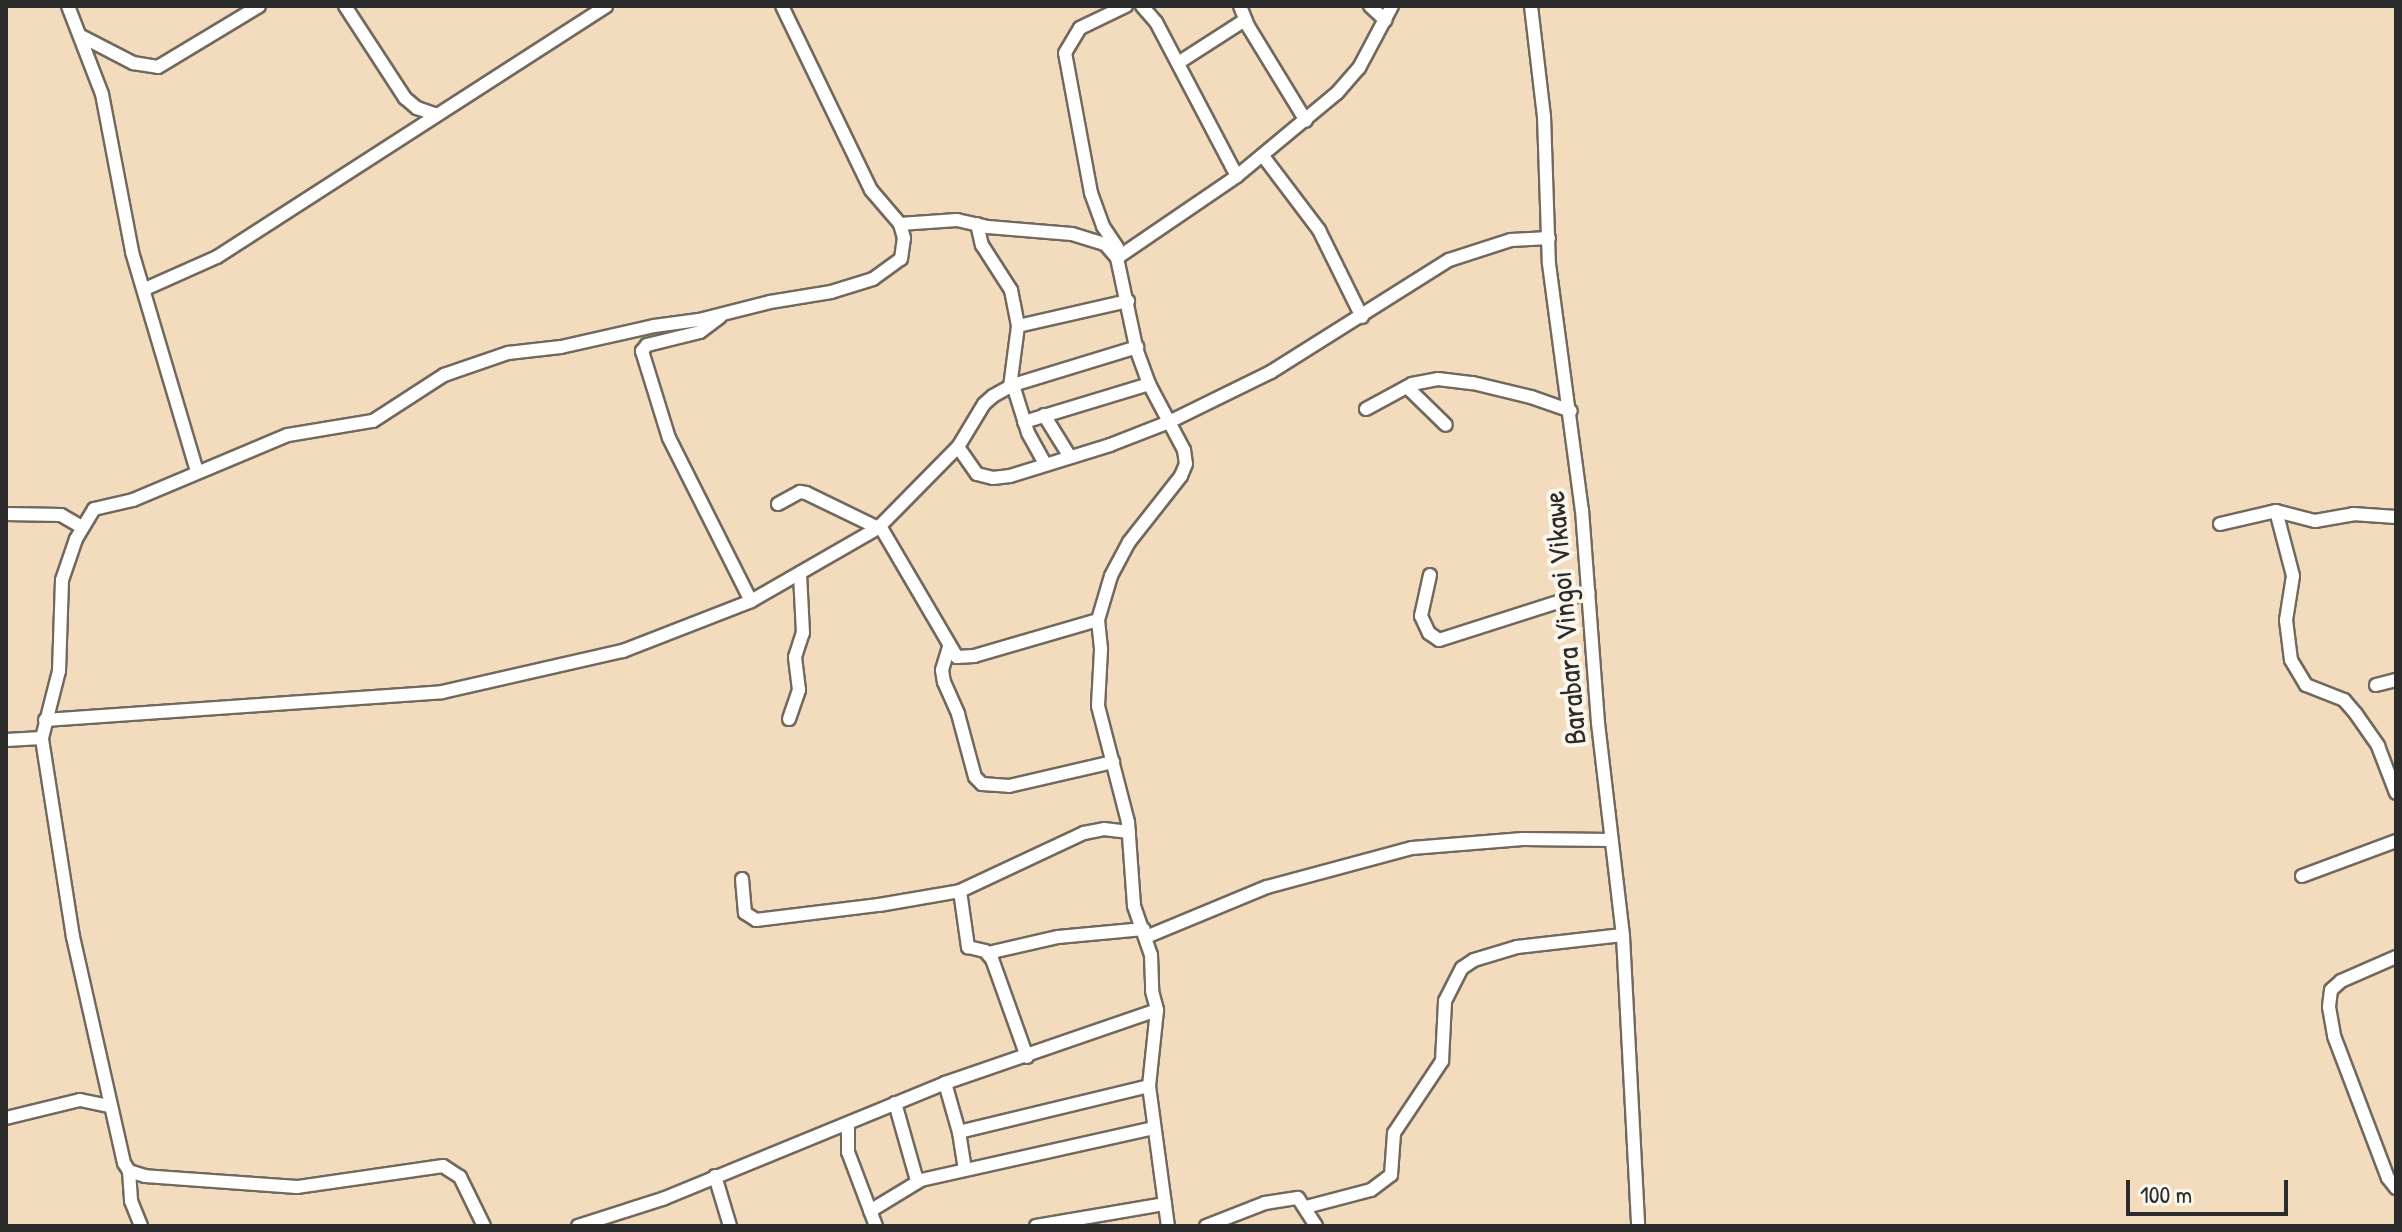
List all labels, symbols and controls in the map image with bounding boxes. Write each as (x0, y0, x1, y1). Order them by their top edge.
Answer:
street label: Barabara Vingoi Vikawe (1535, 490, 1593, 746)
scale bar (2130, 1164, 2292, 1214)
text: 100 m (2140, 1178, 2192, 1210)

